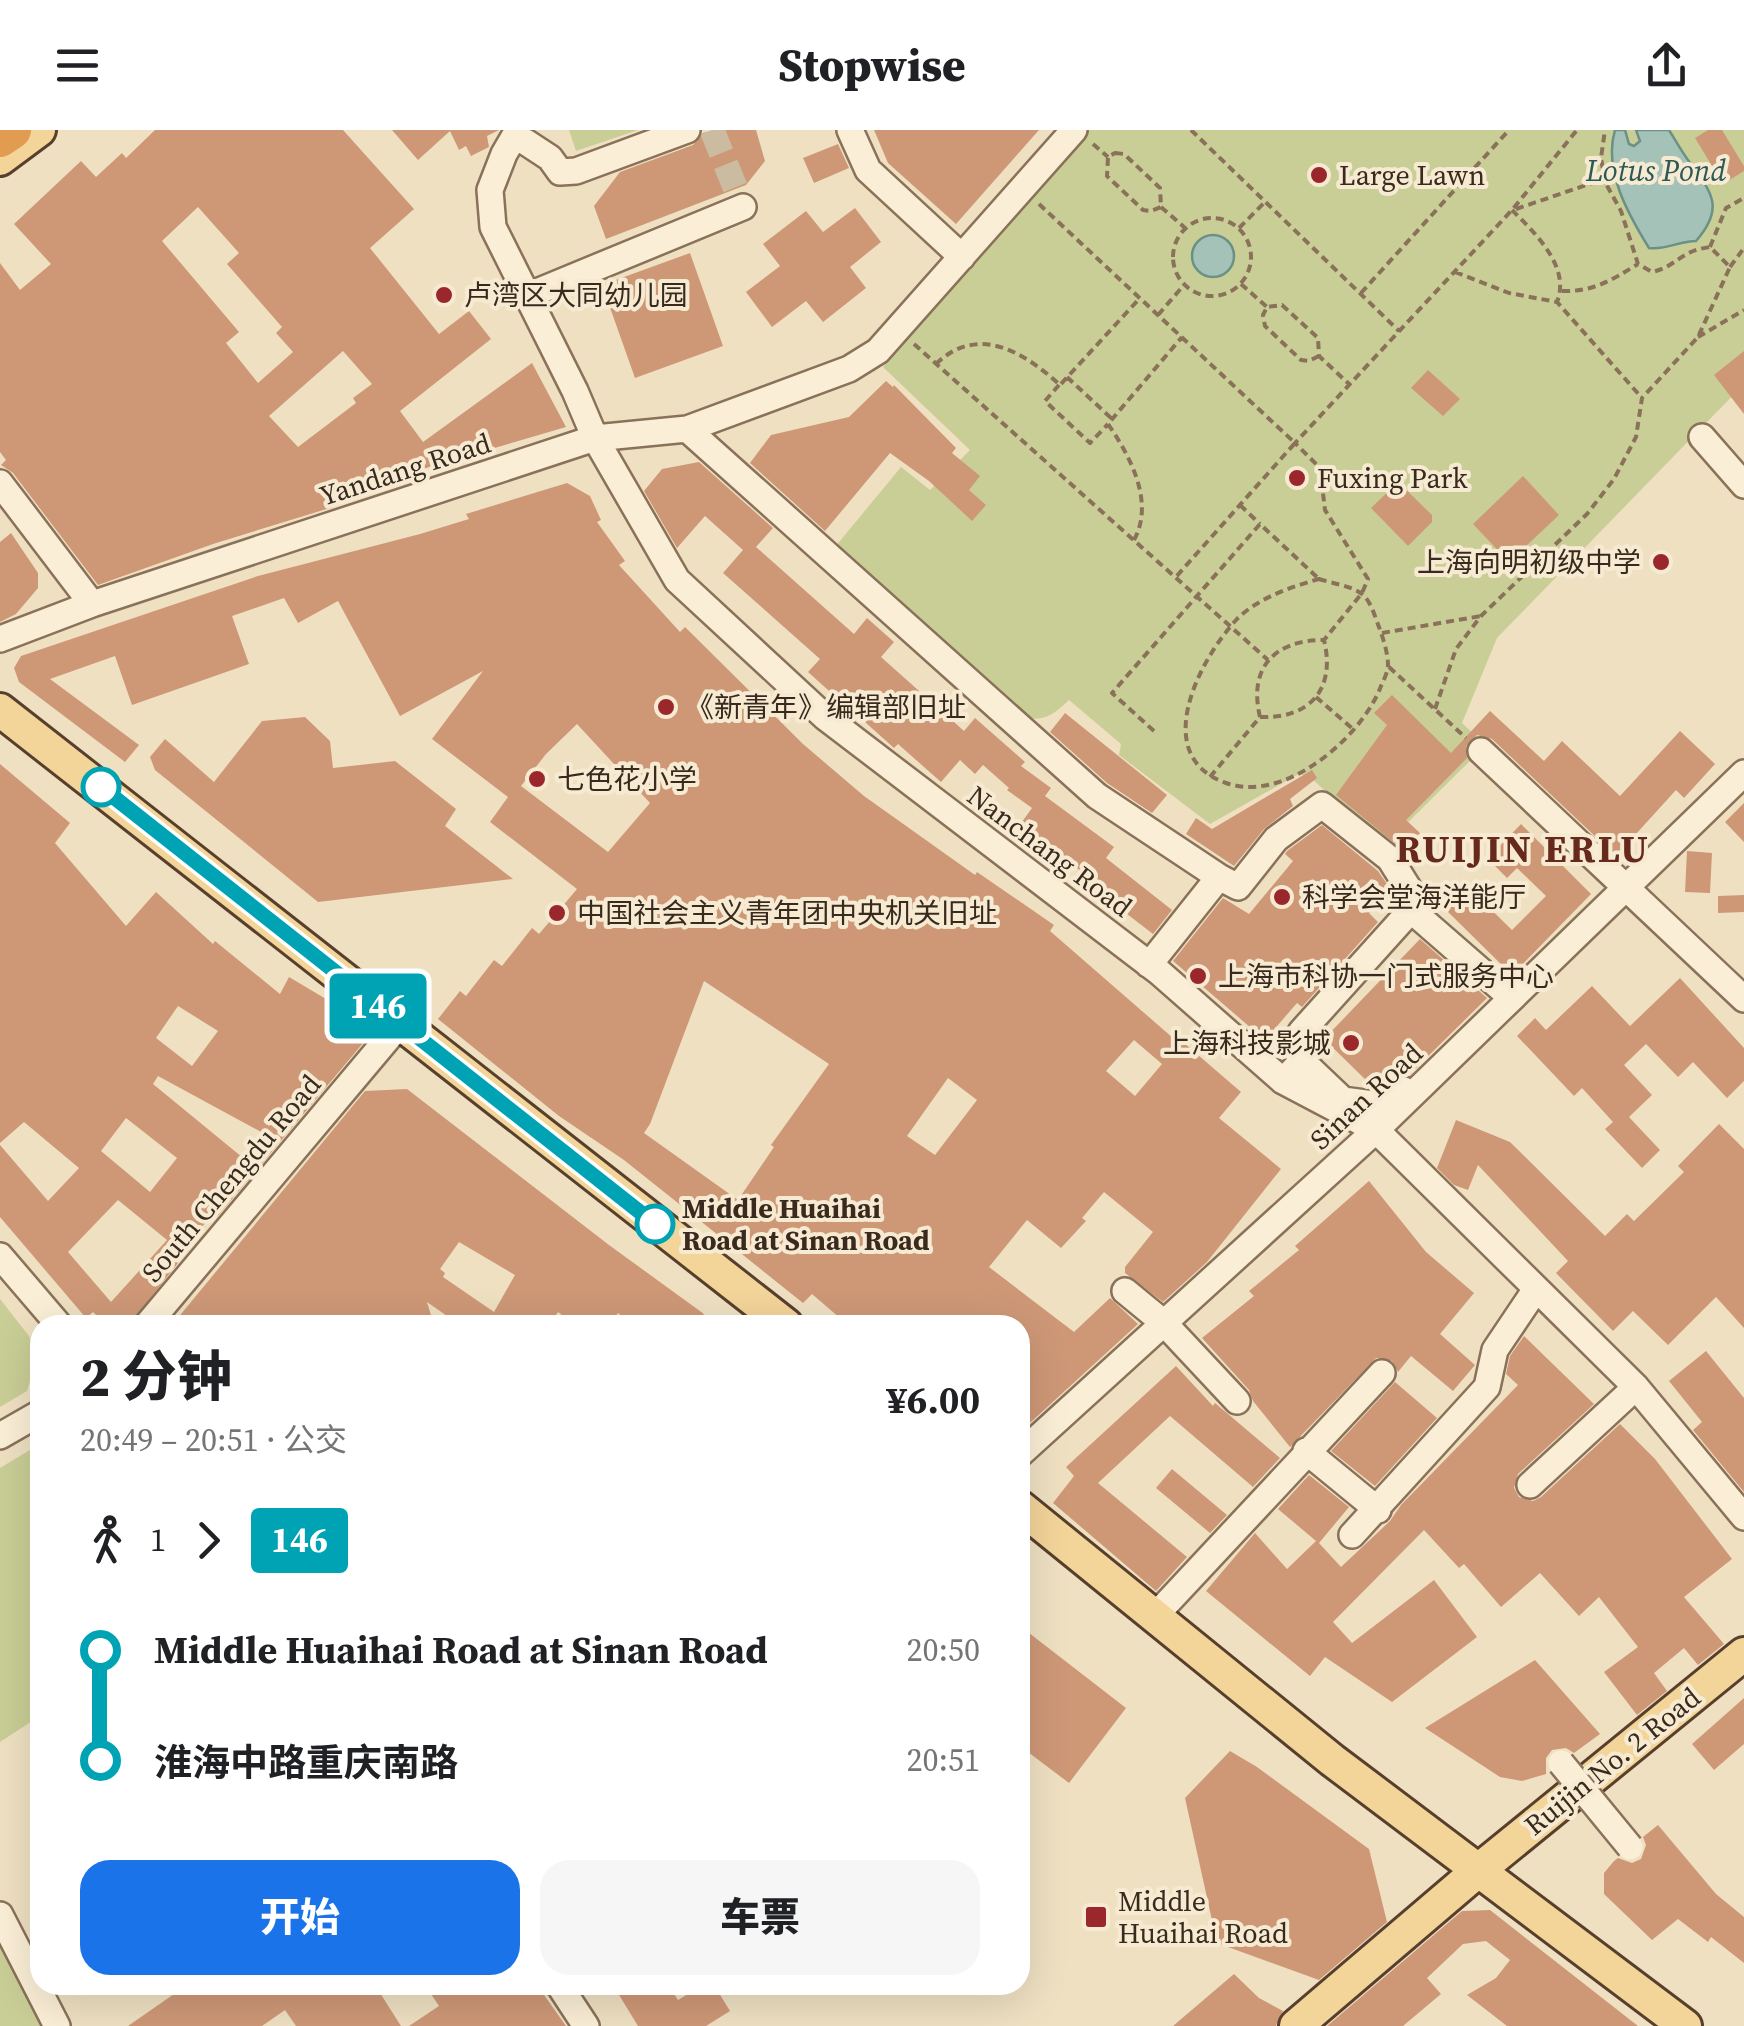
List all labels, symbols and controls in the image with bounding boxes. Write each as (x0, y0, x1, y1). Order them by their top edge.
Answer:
text: Stopwise (778, 34, 966, 96)
icon: menu (50, 38, 105, 93)
icon: share (1639, 38, 1694, 93)
water label: Lotus Pond (1585, 150, 1726, 191)
place label: Large Lawn (1339, 156, 1485, 194)
marker: Large Lawn (1308, 164, 1330, 186)
place label: 卢湾区大同幼儿园 (464, 276, 688, 314)
marker: 卢湾区大同幼儿园 (433, 284, 455, 306)
street label: Yandang Road (315, 423, 495, 515)
place label: Fuxing Park (1317, 459, 1468, 497)
marker: Fuxing Park (1286, 467, 1308, 489)
place label: 上海向明初级中学 (1417, 543, 1641, 581)
marker: 上海向明初级中学 (1650, 551, 1672, 573)
place label: 《新青年》编辑部旧址 (686, 688, 966, 726)
marker: 《新青年》编辑部旧址 (655, 696, 677, 718)
place label: 七色花小学 (557, 760, 697, 798)
unlabelled marker (82, 768, 120, 806)
marker: 七色花小学 (526, 768, 548, 790)
street label: Nanchang Road (960, 777, 1140, 926)
district label: RUIJIN ERLU (1395, 823, 1651, 875)
place label: 科学会堂海洋能厅 (1302, 878, 1526, 916)
marker: 科学会堂海洋能厅 (1271, 886, 1293, 908)
place label: 中国社会主义青年团中央机关旧址 (577, 894, 997, 932)
marker: 中国社会主义青年团中央机关旧址 (546, 902, 568, 924)
place label: 上海市科协一门式服务中心 (1218, 957, 1554, 995)
marker: 上海市科协一门式服务中心 (1187, 965, 1209, 987)
line badge: 146 (320, 974, 436, 1038)
text: 146 (350, 982, 406, 1030)
place label: 上海科技影城 (1163, 1024, 1331, 1062)
marker: 上海科技影城 (1340, 1032, 1362, 1054)
street label: Sinan Road (1302, 1034, 1430, 1158)
street label: South Chengdu Road (133, 1066, 329, 1290)
place label: Middle Huaihai Road at Sinan Road (682, 1189, 930, 1259)
marker: Middle Huaihai Road at Sinan Road (636, 1205, 674, 1243)
text: 2 分钟 (80, 1339, 232, 1414)
text: ¥6.00 (886, 1374, 980, 1426)
text: 20:49 – 20:51 · 公交 (80, 1418, 347, 1462)
icon: walk (80, 1513, 135, 1568)
icon: forward (181, 1513, 236, 1568)
text: 146 (271, 1516, 328, 1564)
text: 1 (150, 1518, 166, 1562)
text: Middle Huaihai Road at Sinan Road (154, 1624, 768, 1676)
text: 20:50 (906, 1628, 980, 1672)
street label: Ruijin No. 2 Road (1516, 1678, 1708, 1844)
text: 淮海中路重庆南路 (154, 1737, 458, 1789)
text: 20:51 (906, 1738, 980, 1782)
button: 开始 (80, 1860, 520, 1975)
button: 车票 (540, 1860, 980, 1975)
place label: Middle Huaihai Road (1118, 1882, 1288, 1952)
marker: Middle Huaihai Road (1083, 1904, 1109, 1930)

